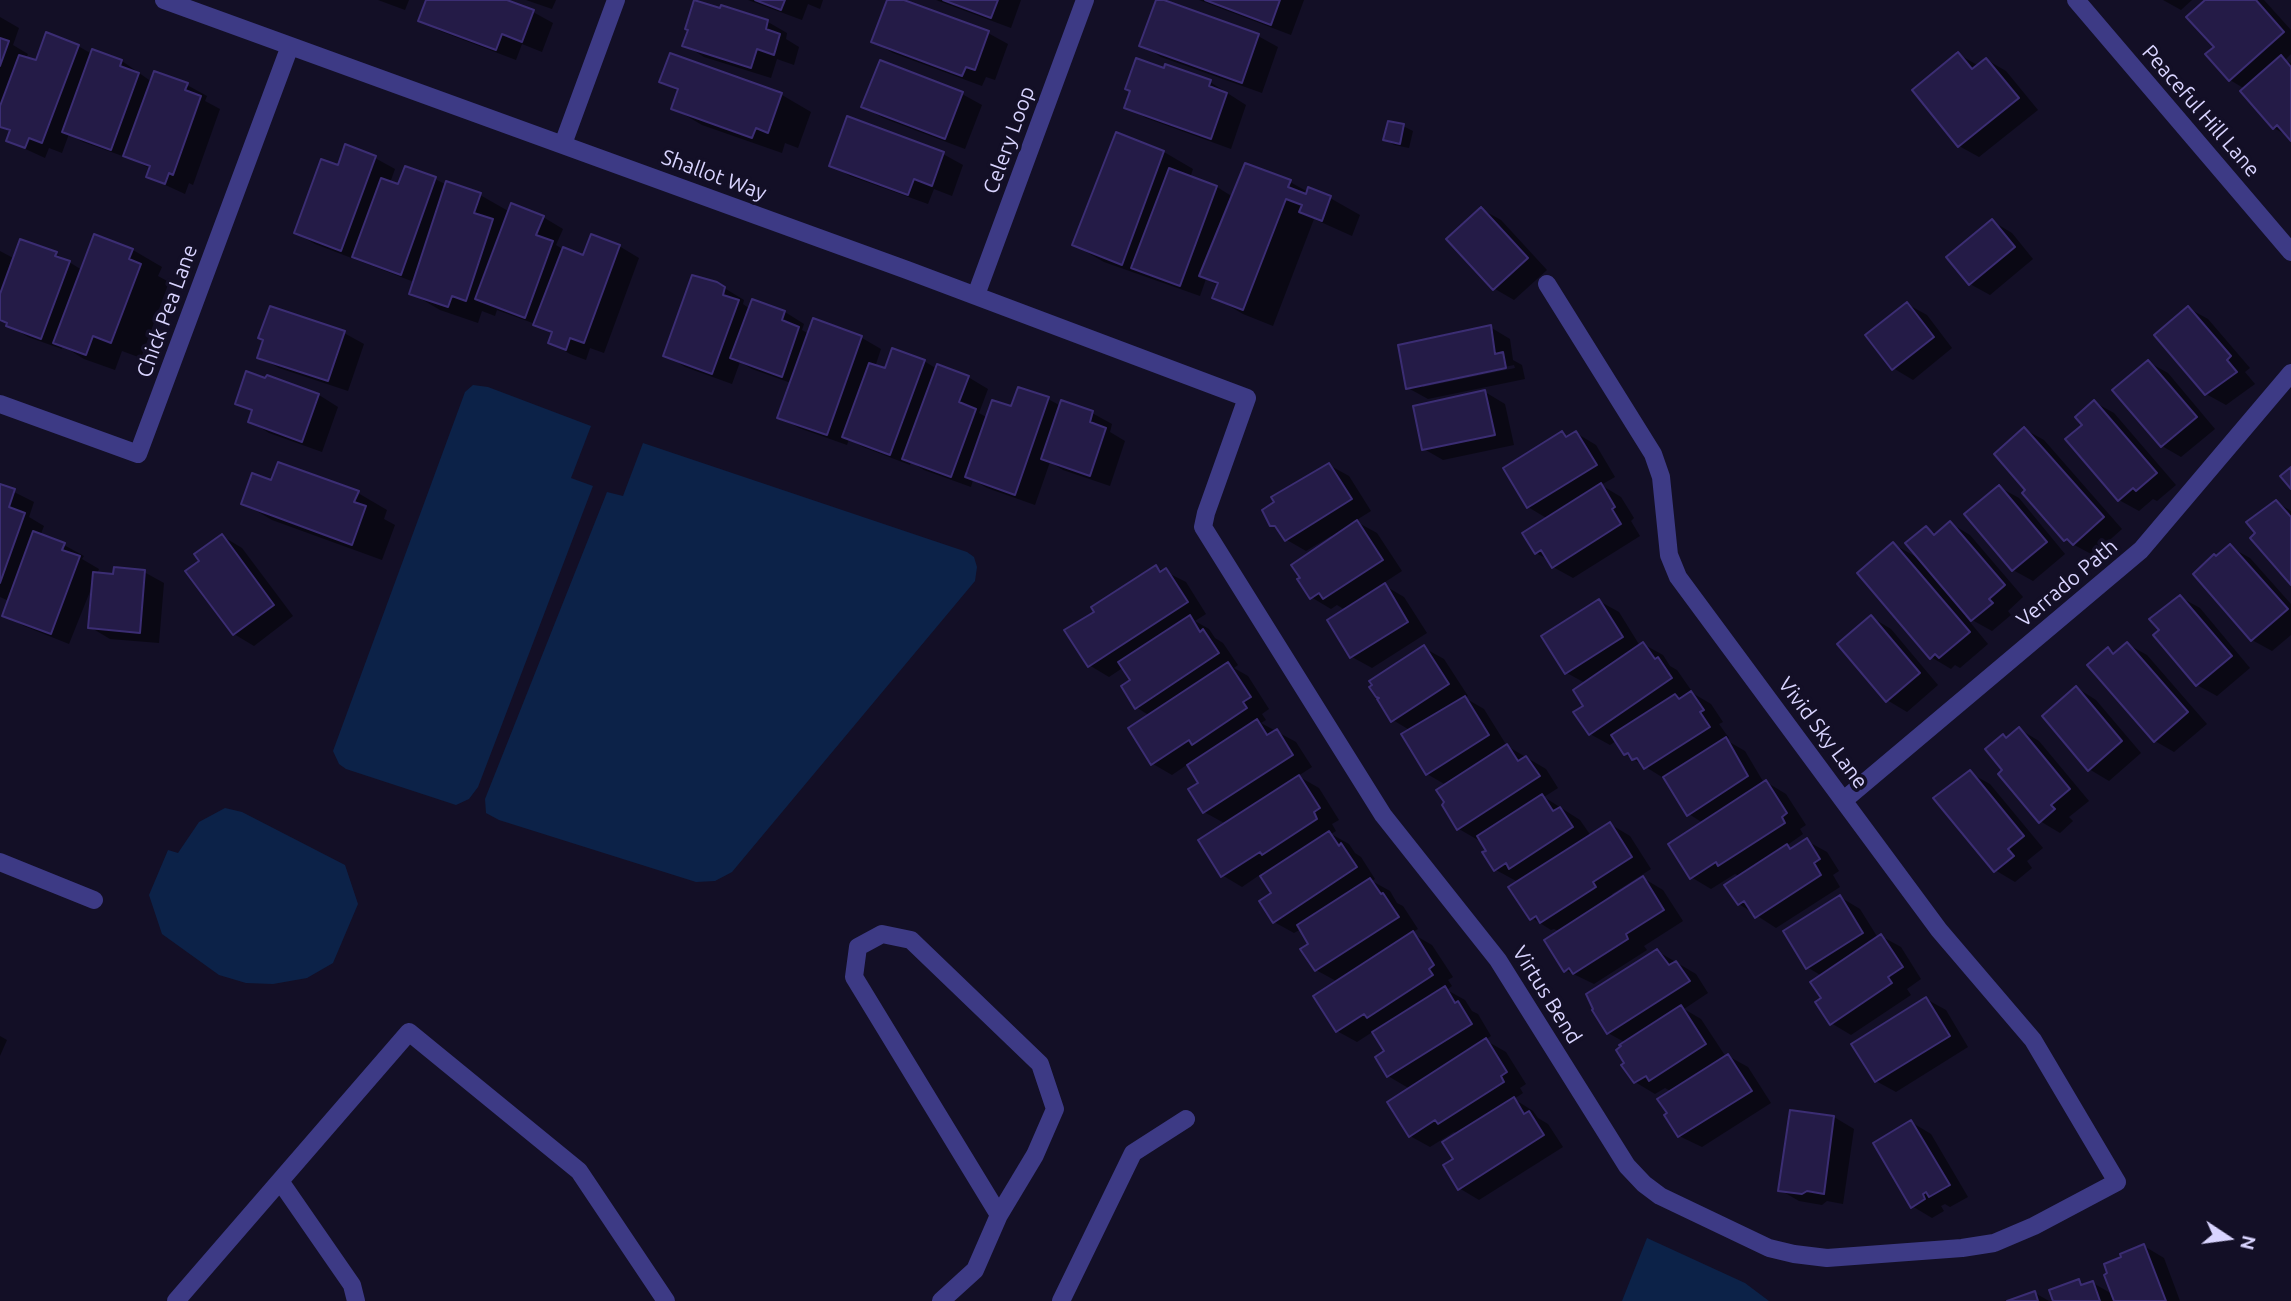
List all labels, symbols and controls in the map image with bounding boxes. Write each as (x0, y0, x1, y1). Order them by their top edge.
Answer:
street label: Peaceful Hill Lane (2137, 40, 2265, 182)
street label: Celery Loop (978, 83, 1040, 197)
street label: Shallot Way (658, 144, 770, 206)
street label: Chick Pea Lane (131, 241, 203, 381)
street label: Verrado Path (2012, 534, 2122, 632)
street label: Vivid Sky Lane (1773, 672, 1873, 794)
street label: Virtus Bend (1507, 941, 1587, 1049)
north arrow (2193, 1203, 2263, 1273)
text: N (2236, 1233, 2261, 1252)

